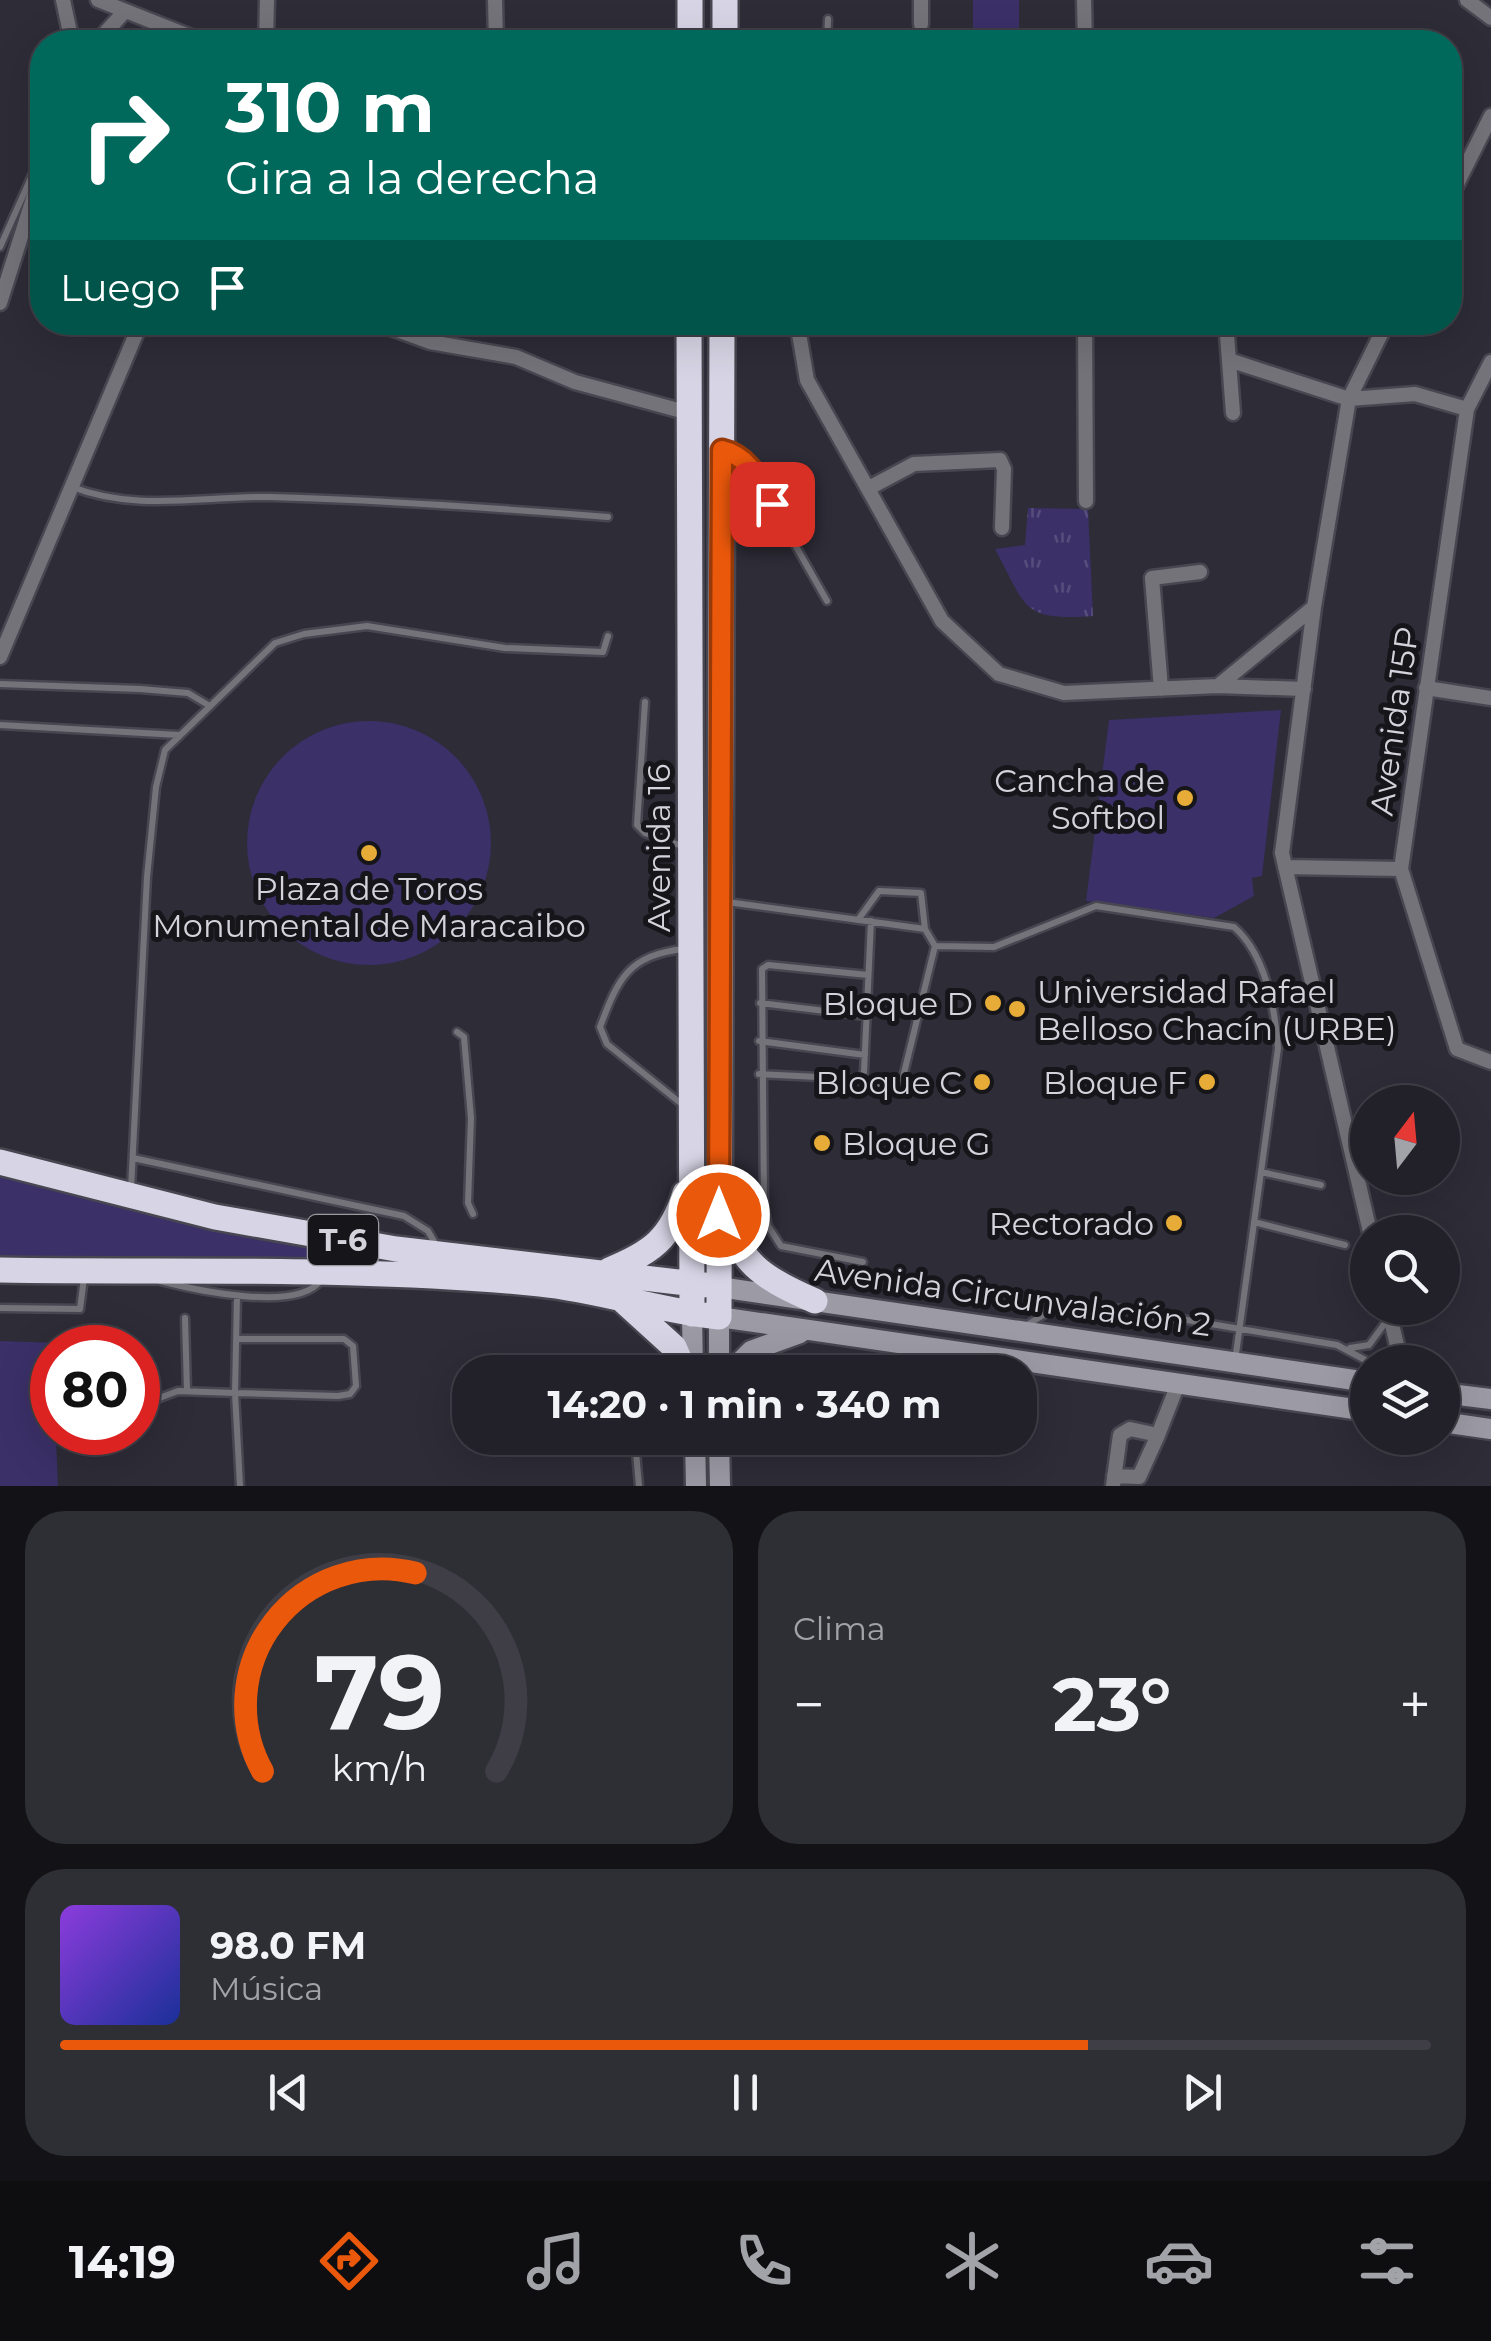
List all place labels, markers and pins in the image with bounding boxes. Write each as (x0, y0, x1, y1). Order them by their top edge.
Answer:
pin (730, 462, 815, 547)
place label: Cancha de Softbol (994, 761, 1165, 837)
marker: Cancha de Softbol (1174, 787, 1196, 809)
marker: Plaza de Toros Monumental de Maracaibo (358, 842, 380, 864)
place label: Plaza de Toros Monumental de Maracaibo (152, 869, 586, 945)
place label: Universidad Rafael Belloso Chacín (URBE) (1037, 972, 1396, 1048)
place label: Bloque D (823, 984, 973, 1023)
marker: Bloque D (982, 992, 1004, 1014)
marker: Universidad Rafael Belloso Chacín (URBE) (1006, 998, 1028, 1020)
place label: Bloque C (816, 1063, 962, 1102)
place label: Bloque F (1043, 1063, 1187, 1102)
marker: Bloque C (971, 1071, 993, 1093)
marker: Bloque F (1196, 1071, 1218, 1093)
place label: Bloque G (842, 1124, 990, 1163)
marker: Bloque G (811, 1132, 833, 1154)
place label: Rectorado (989, 1204, 1154, 1243)
marker: Rectorado (1163, 1212, 1185, 1234)

